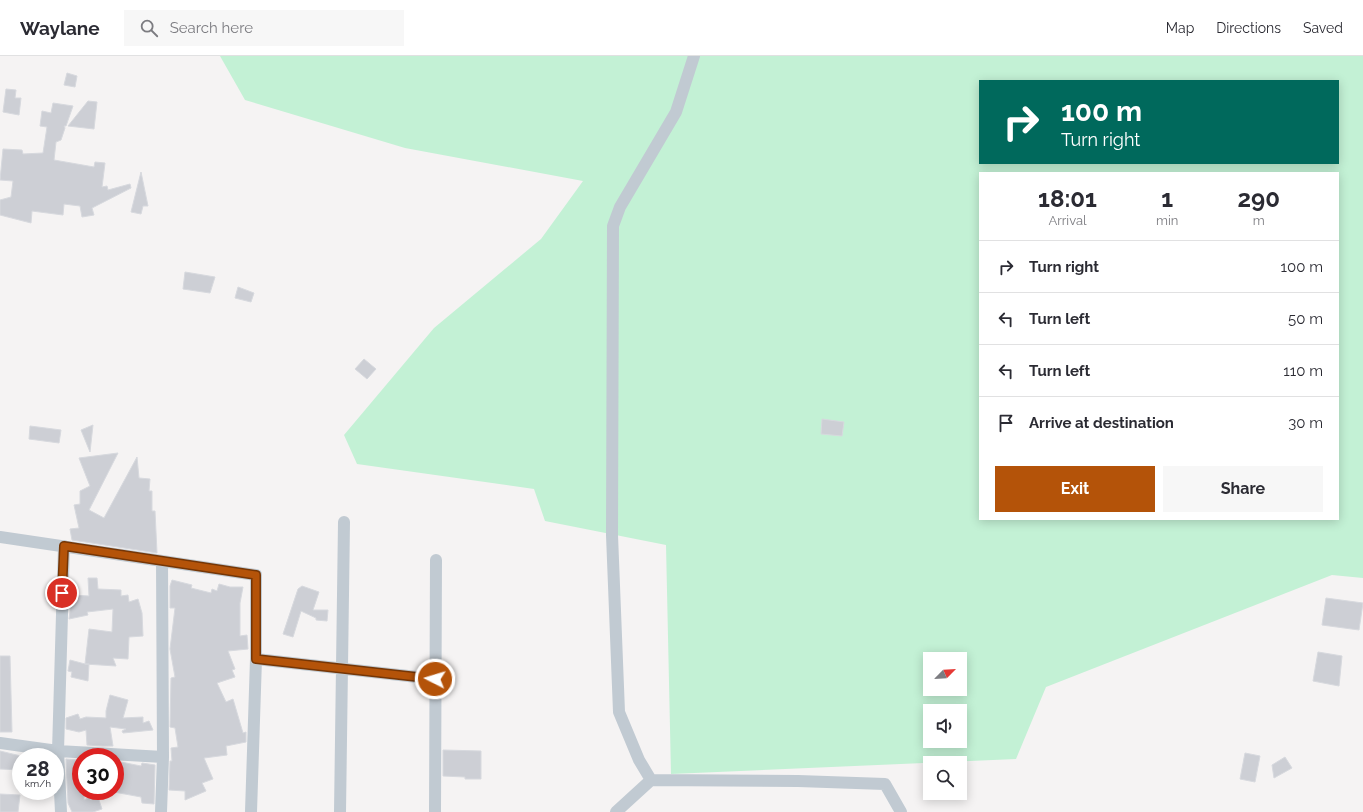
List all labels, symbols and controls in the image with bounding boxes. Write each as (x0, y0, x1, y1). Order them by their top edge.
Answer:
search box (124, 10, 404, 46)
text: Waylane (20, 17, 100, 39)
icon: search (138, 17, 160, 39)
text: Search here (170, 19, 253, 37)
text: Map (1166, 20, 1194, 36)
text: Directions (1216, 20, 1281, 36)
text: Saved (1303, 20, 1343, 36)
text: 100 m (1061, 95, 1142, 128)
icon: right (995, 96, 1047, 148)
text: Turn right (1061, 129, 1140, 150)
text: 18:01 (1038, 184, 1097, 213)
text: 1 (1161, 184, 1173, 213)
text: 290 (1237, 184, 1280, 213)
text: Arrival (1048, 213, 1087, 228)
text: min (1156, 213, 1178, 228)
text: m (1253, 213, 1265, 228)
icon: right (995, 256, 1017, 278)
text: Turn right (1029, 258, 1099, 276)
text: 100 m (1281, 258, 1323, 276)
icon: left (995, 308, 1017, 330)
text: Turn left (1029, 310, 1090, 328)
text: 50 m (1288, 310, 1323, 328)
icon: left (995, 360, 1017, 382)
text: Turn left (1029, 362, 1090, 380)
text: 110 m (1283, 362, 1323, 380)
icon: arrive (995, 412, 1017, 434)
text: Arrive at destination (1029, 414, 1174, 432)
text: 30 m (1288, 414, 1323, 432)
button: Exit (995, 466, 1155, 512)
button: Share (1163, 466, 1323, 512)
pin (45, 576, 79, 610)
icon: arrive (51, 582, 73, 604)
north arrow (923, 652, 967, 696)
map controls (923, 652, 967, 800)
position arrow (414, 658, 456, 700)
button: sound (923, 704, 967, 748)
speed limit sign: 30 (72, 748, 124, 800)
button: search (923, 756, 967, 800)
text: 28 (26, 757, 50, 781)
text: km/h (25, 778, 51, 789)

